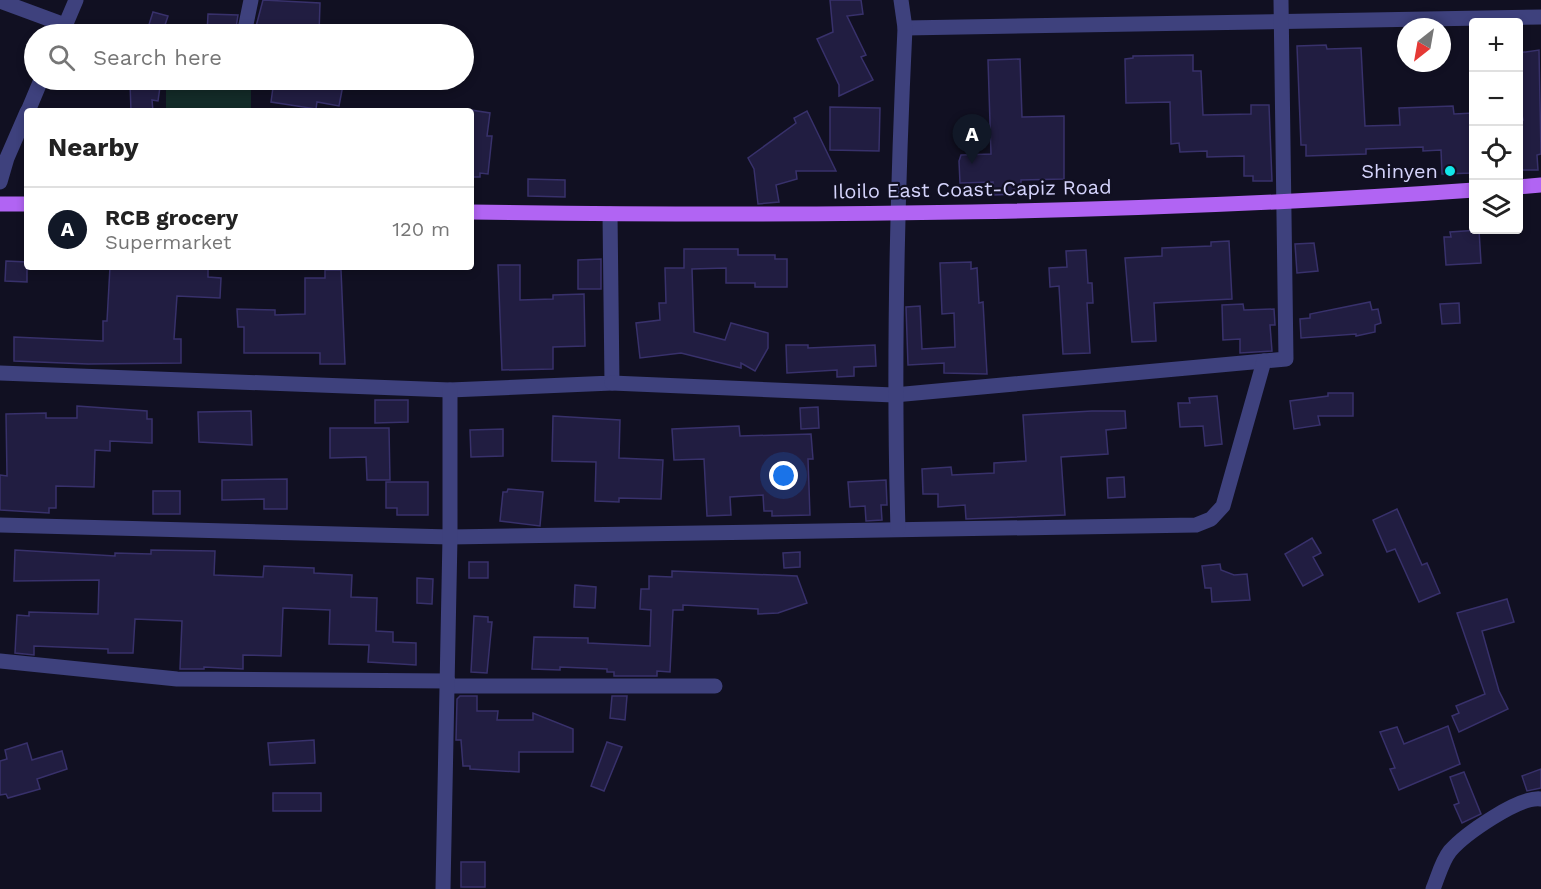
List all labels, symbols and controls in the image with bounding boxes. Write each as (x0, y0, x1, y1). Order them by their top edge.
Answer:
north arrow (1397, 18, 1451, 72)
map controls (1469, 18, 1523, 234)
button: + (1469, 18, 1523, 72)
search box (24, 24, 474, 90)
icon: search (45, 41, 78, 74)
text: Search here (93, 45, 222, 70)
button: − (1469, 72, 1523, 126)
pin: A (952, 114, 992, 164)
button: locate (1469, 126, 1523, 180)
text: Nearby (48, 132, 139, 162)
place label: Shinyen (1361, 159, 1438, 183)
marker: Shinyen (1443, 164, 1457, 178)
street label: Iloilo East Coast-Capiz Road (832, 175, 1112, 203)
button: layers (1469, 180, 1523, 234)
text: RCB grocery (105, 205, 238, 230)
text: A (61, 217, 74, 241)
text: 120 m (392, 217, 450, 241)
text: Supermarket (105, 230, 231, 254)
your location (769, 461, 798, 490)

